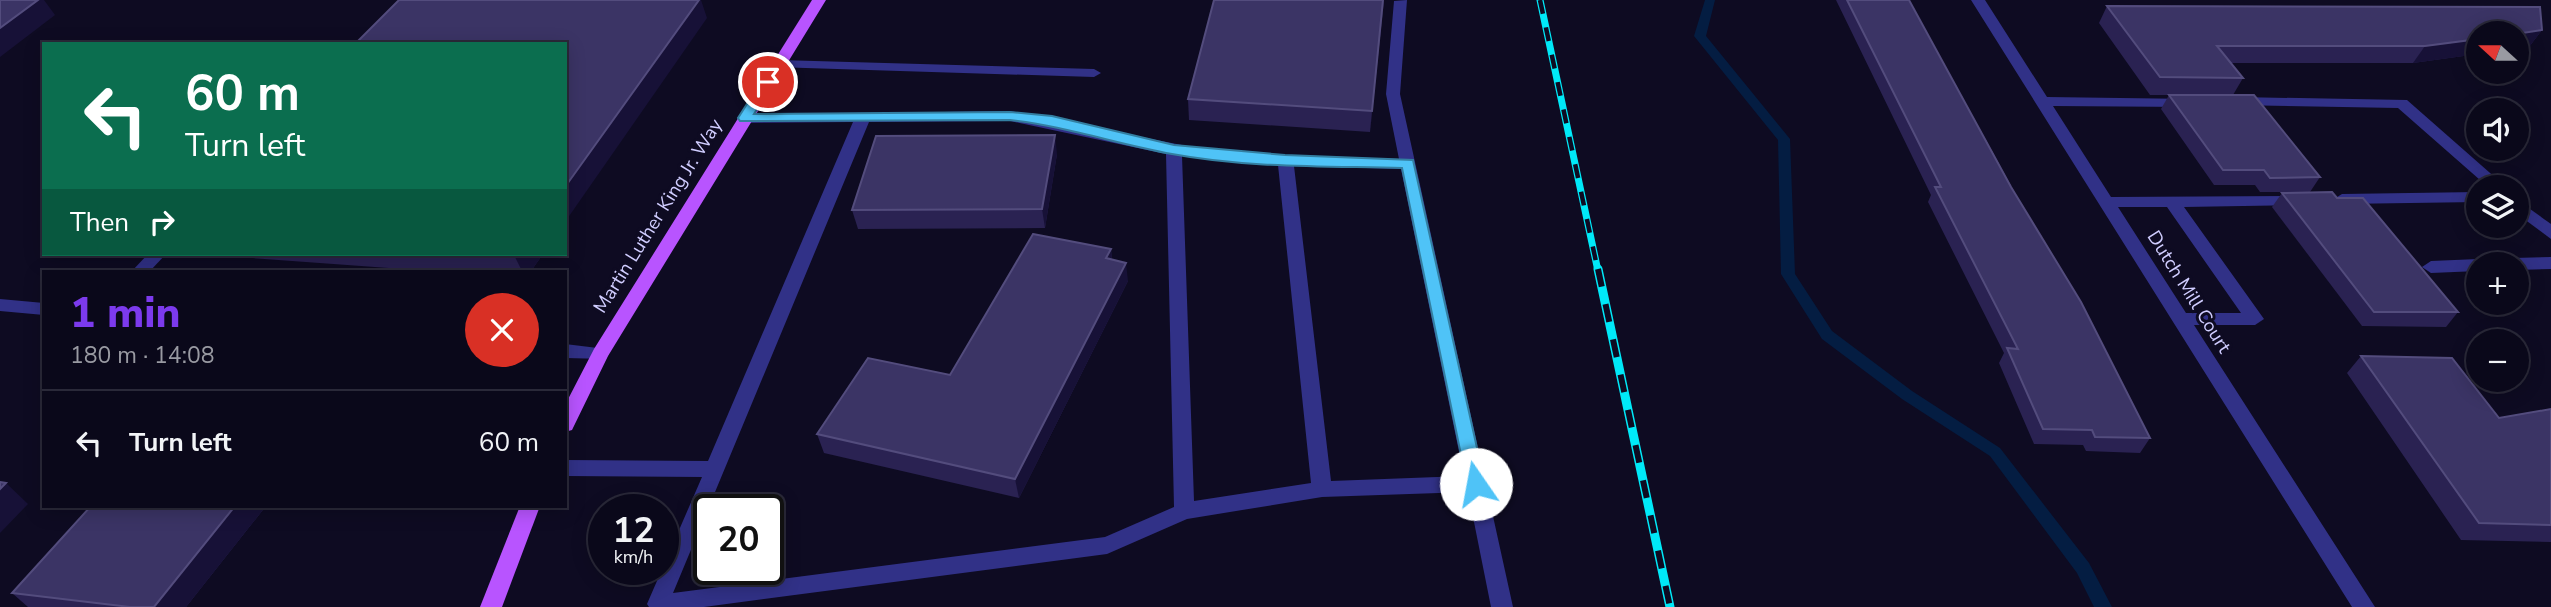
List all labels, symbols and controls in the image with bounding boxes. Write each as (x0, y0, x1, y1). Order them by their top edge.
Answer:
north arrow (2466, 21, 2529, 84)
map controls (2466, 21, 2529, 392)
pin (738, 52, 798, 112)
text: 60 m (185, 60, 300, 127)
icon: arrive (749, 63, 787, 101)
icon: left (70, 70, 161, 161)
button: sound (2466, 98, 2529, 161)
street label: Martin Luther King Jr. Way (587, 114, 729, 318)
text: Turn left (185, 124, 305, 167)
button: layers (2466, 175, 2529, 238)
icon: right (143, 203, 181, 241)
text: Then (70, 205, 129, 240)
street label: Dutch Mill Court (2141, 226, 2237, 358)
button: + (2466, 252, 2529, 315)
text: 1 min (70, 285, 180, 342)
button: close (465, 293, 539, 367)
button: − (2466, 329, 2529, 392)
text: 180 m · 14:08 (70, 340, 215, 371)
icon: left (70, 424, 108, 462)
text: Turn left (129, 425, 232, 460)
text: 60 m (479, 425, 539, 460)
position arrow (1439, 447, 1513, 521)
speed limit sign: 20 (693, 494, 784, 585)
text: 12 (612, 507, 655, 554)
text: km/h (614, 545, 653, 569)

